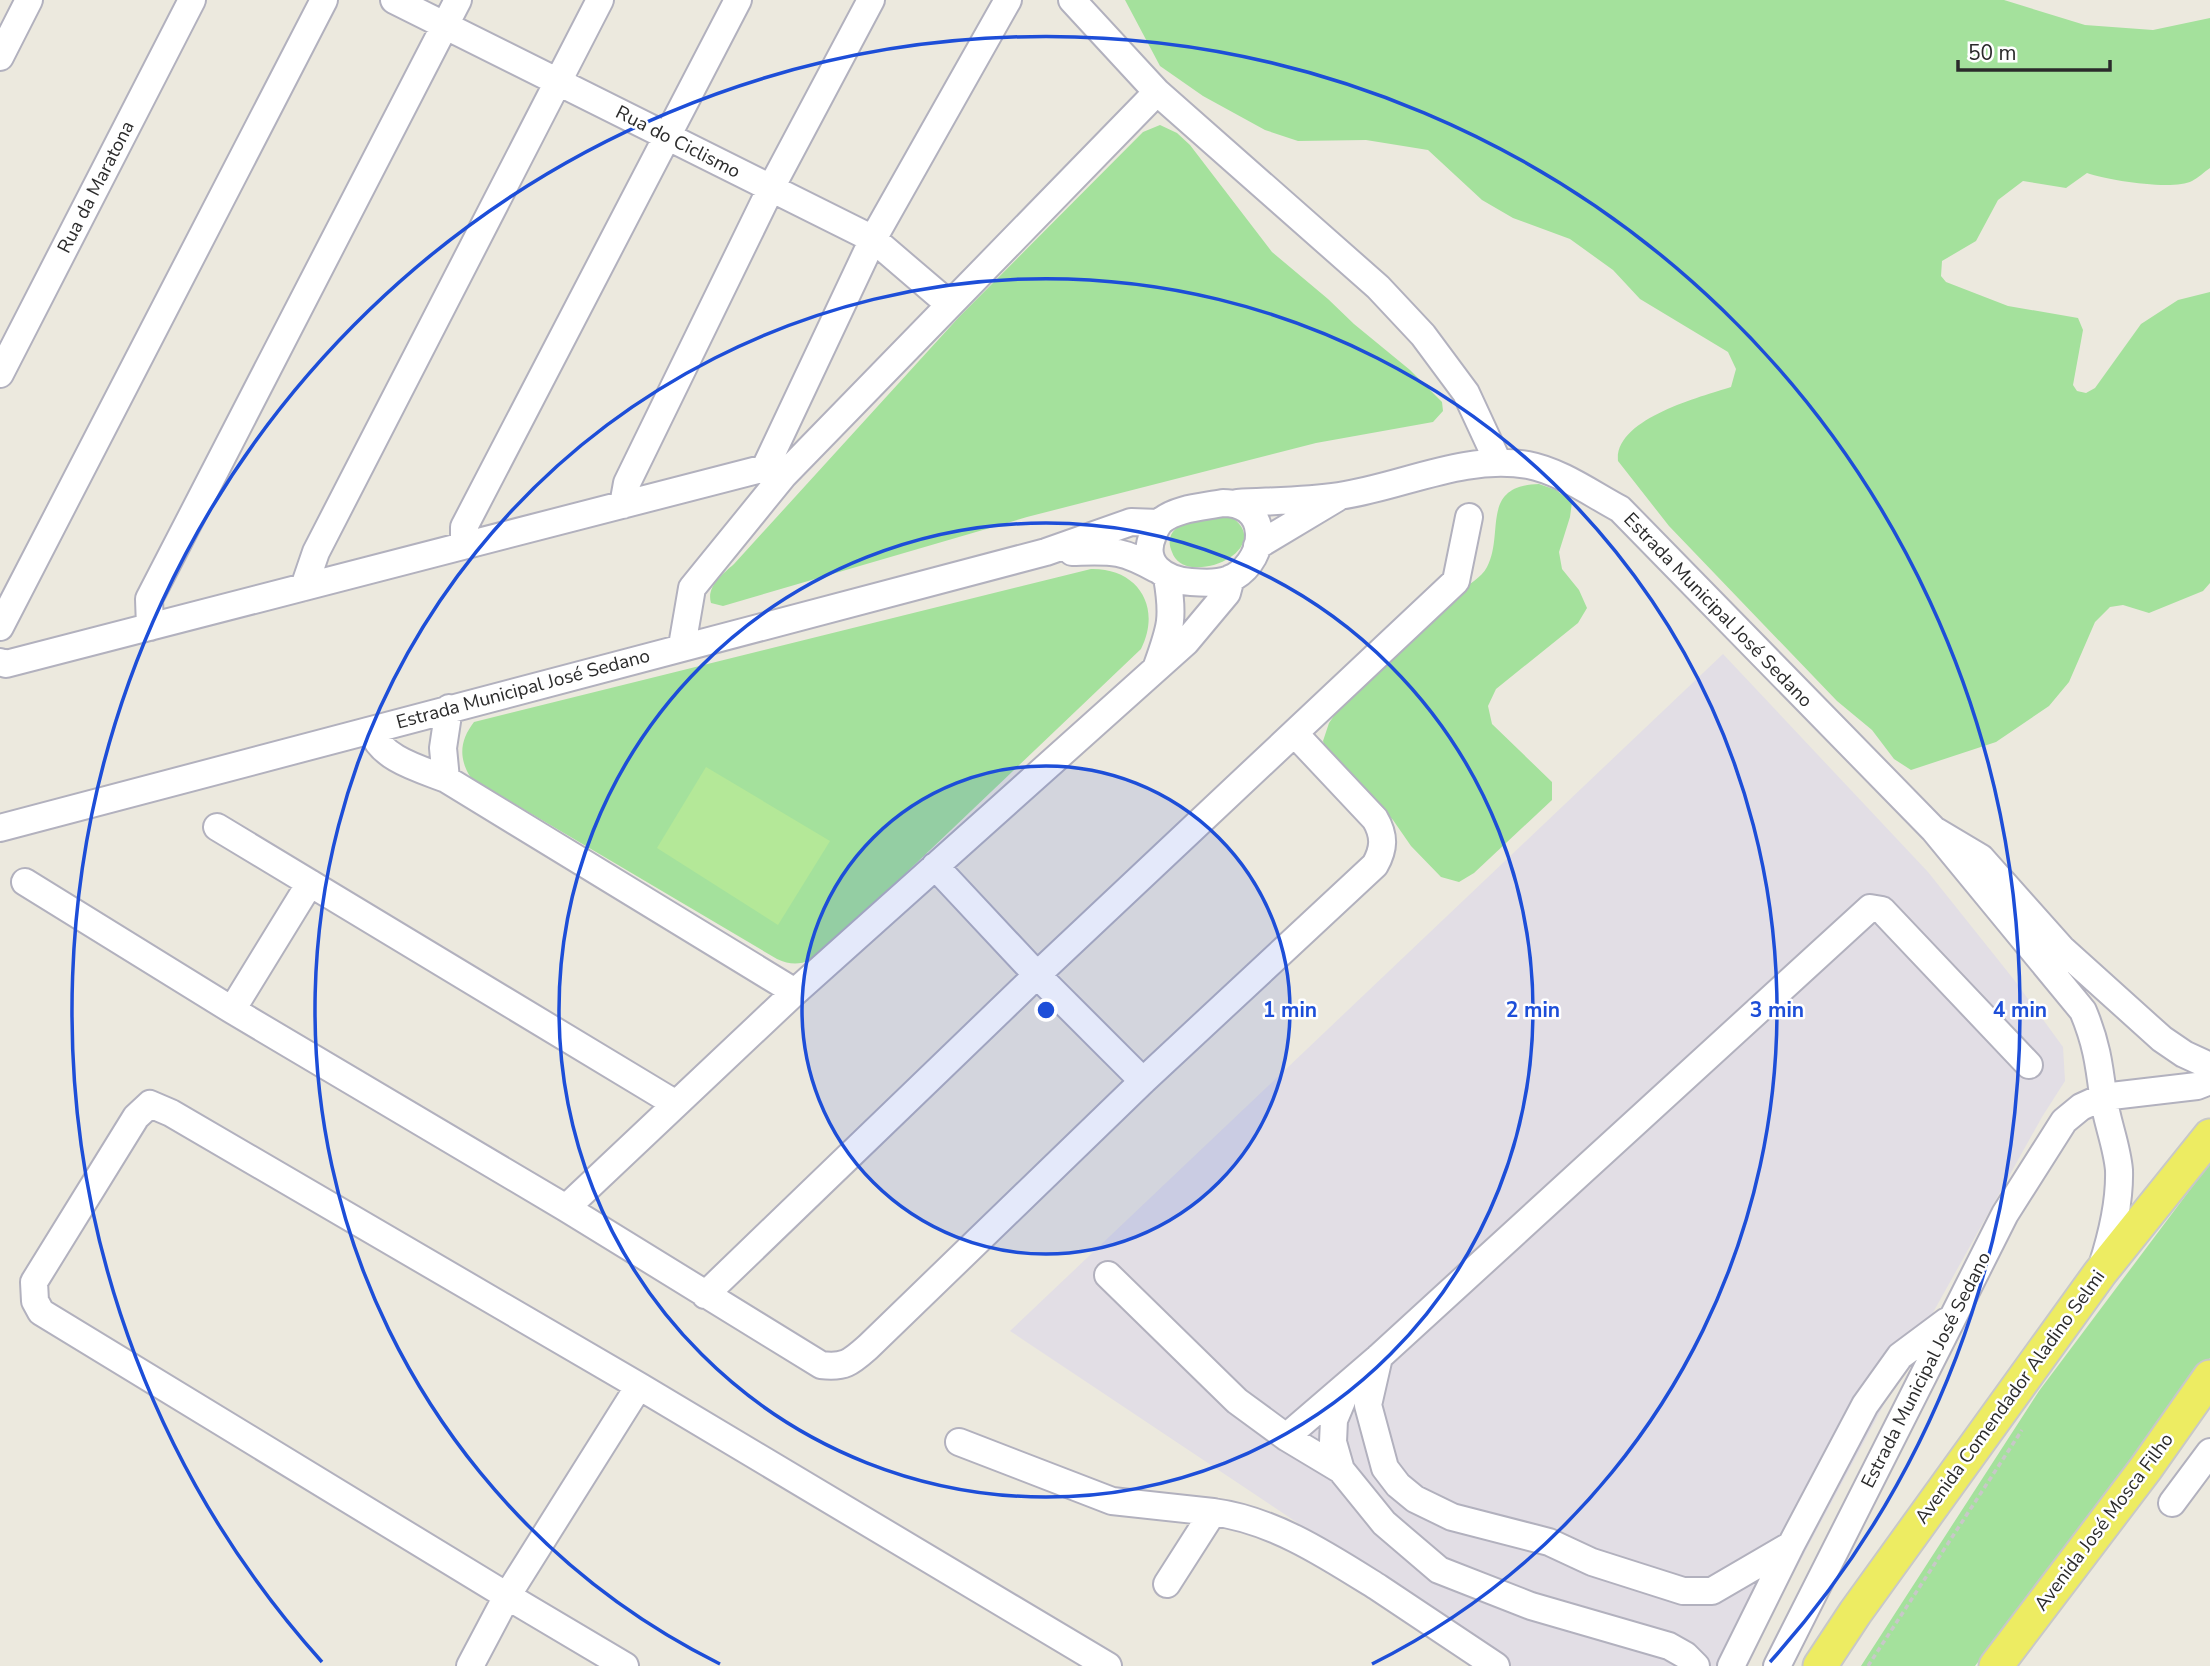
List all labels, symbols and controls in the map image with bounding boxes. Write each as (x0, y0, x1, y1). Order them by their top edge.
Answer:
scale bar (1958, 28, 2110, 72)
text: 50 m (1968, 39, 2017, 67)
street label: Rua do Ciclismo (611, 99, 745, 185)
street label: Rua da Maratona (51, 116, 141, 258)
street label: Estrada Municipal José Sedano (1618, 507, 1818, 713)
street label: Estrada Municipal José Sedano (393, 643, 653, 735)
text: 1 min (1263, 996, 1317, 1024)
text: 2 min (1506, 996, 1560, 1024)
text: 3 min (1750, 996, 1804, 1024)
text: 4 min (1993, 996, 2047, 1024)
centre of rings (1034, 998, 1058, 1022)
street label: Estrada Municipal José Sedano (1855, 1248, 1997, 1492)
street label: Avenida Comendador Aladino Selmi (1909, 1265, 2111, 1529)
street label: Avenida José Mosca Filho (2028, 1428, 2180, 1616)

